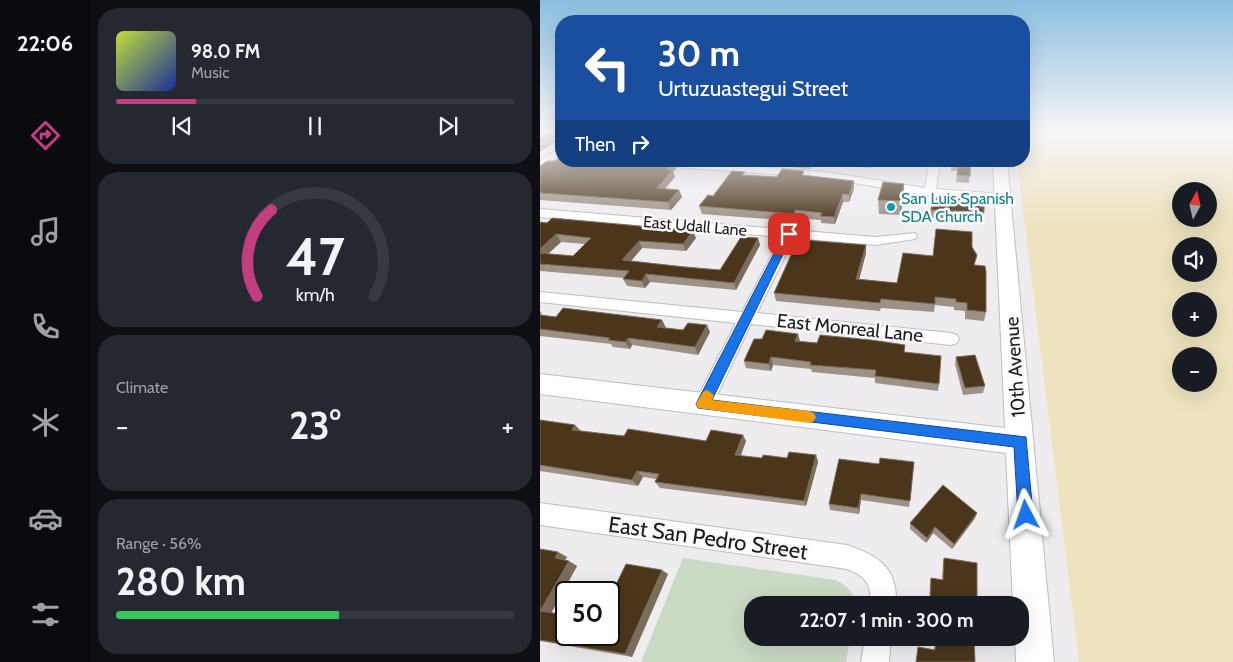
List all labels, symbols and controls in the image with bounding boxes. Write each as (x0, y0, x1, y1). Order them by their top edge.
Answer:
text: 22:06 (17, 30, 73, 57)
text: 30 m (658, 32, 740, 75)
icon: left (575, 35, 640, 100)
text: 98.0 FM (191, 40, 260, 63)
text: Music (191, 63, 229, 82)
text: Urtuzuastegui Street (658, 75, 848, 102)
icon: previous (168, 112, 196, 140)
icon: pause (301, 112, 329, 140)
icon: next (434, 112, 462, 140)
icon: directions (28, 118, 63, 153)
icon: right (626, 130, 654, 158)
text: Then (575, 133, 616, 156)
north arrow (1172, 182, 1218, 228)
map controls (1172, 182, 1217, 392)
place label: San Luis Spanish SDA Church (901, 189, 1014, 226)
marker: San Luis Spanish SDA Church (885, 201, 897, 213)
street label: East Udall Lane (642, 212, 748, 240)
pin (768, 213, 810, 255)
icon: music (28, 214, 63, 249)
icon: arrive (775, 220, 803, 248)
text: 47 (286, 225, 345, 288)
button: sound (1172, 237, 1217, 282)
text: km/h (295, 284, 335, 305)
button: + (1172, 292, 1217, 337)
icon: phone (28, 309, 63, 344)
street label: East Monreal Lane (776, 309, 924, 347)
street label: 10th Avenue (1000, 316, 1030, 418)
button: − (1172, 347, 1217, 392)
text: Climate (116, 378, 168, 397)
text: 23° (289, 402, 341, 449)
icon: climate (28, 405, 63, 440)
text: − (116, 409, 128, 443)
text: + (502, 409, 514, 443)
position arrow (999, 488, 1051, 540)
icon: car (28, 501, 63, 536)
street label: East San Pedro Street (607, 511, 810, 565)
text: Range · 56% (116, 534, 202, 553)
text: 280 km (116, 558, 246, 605)
speed limit sign: 50 (555, 581, 620, 646)
icon: filters (28, 597, 63, 632)
text: 22:07 · 1 min · 300 m (799, 609, 974, 632)

